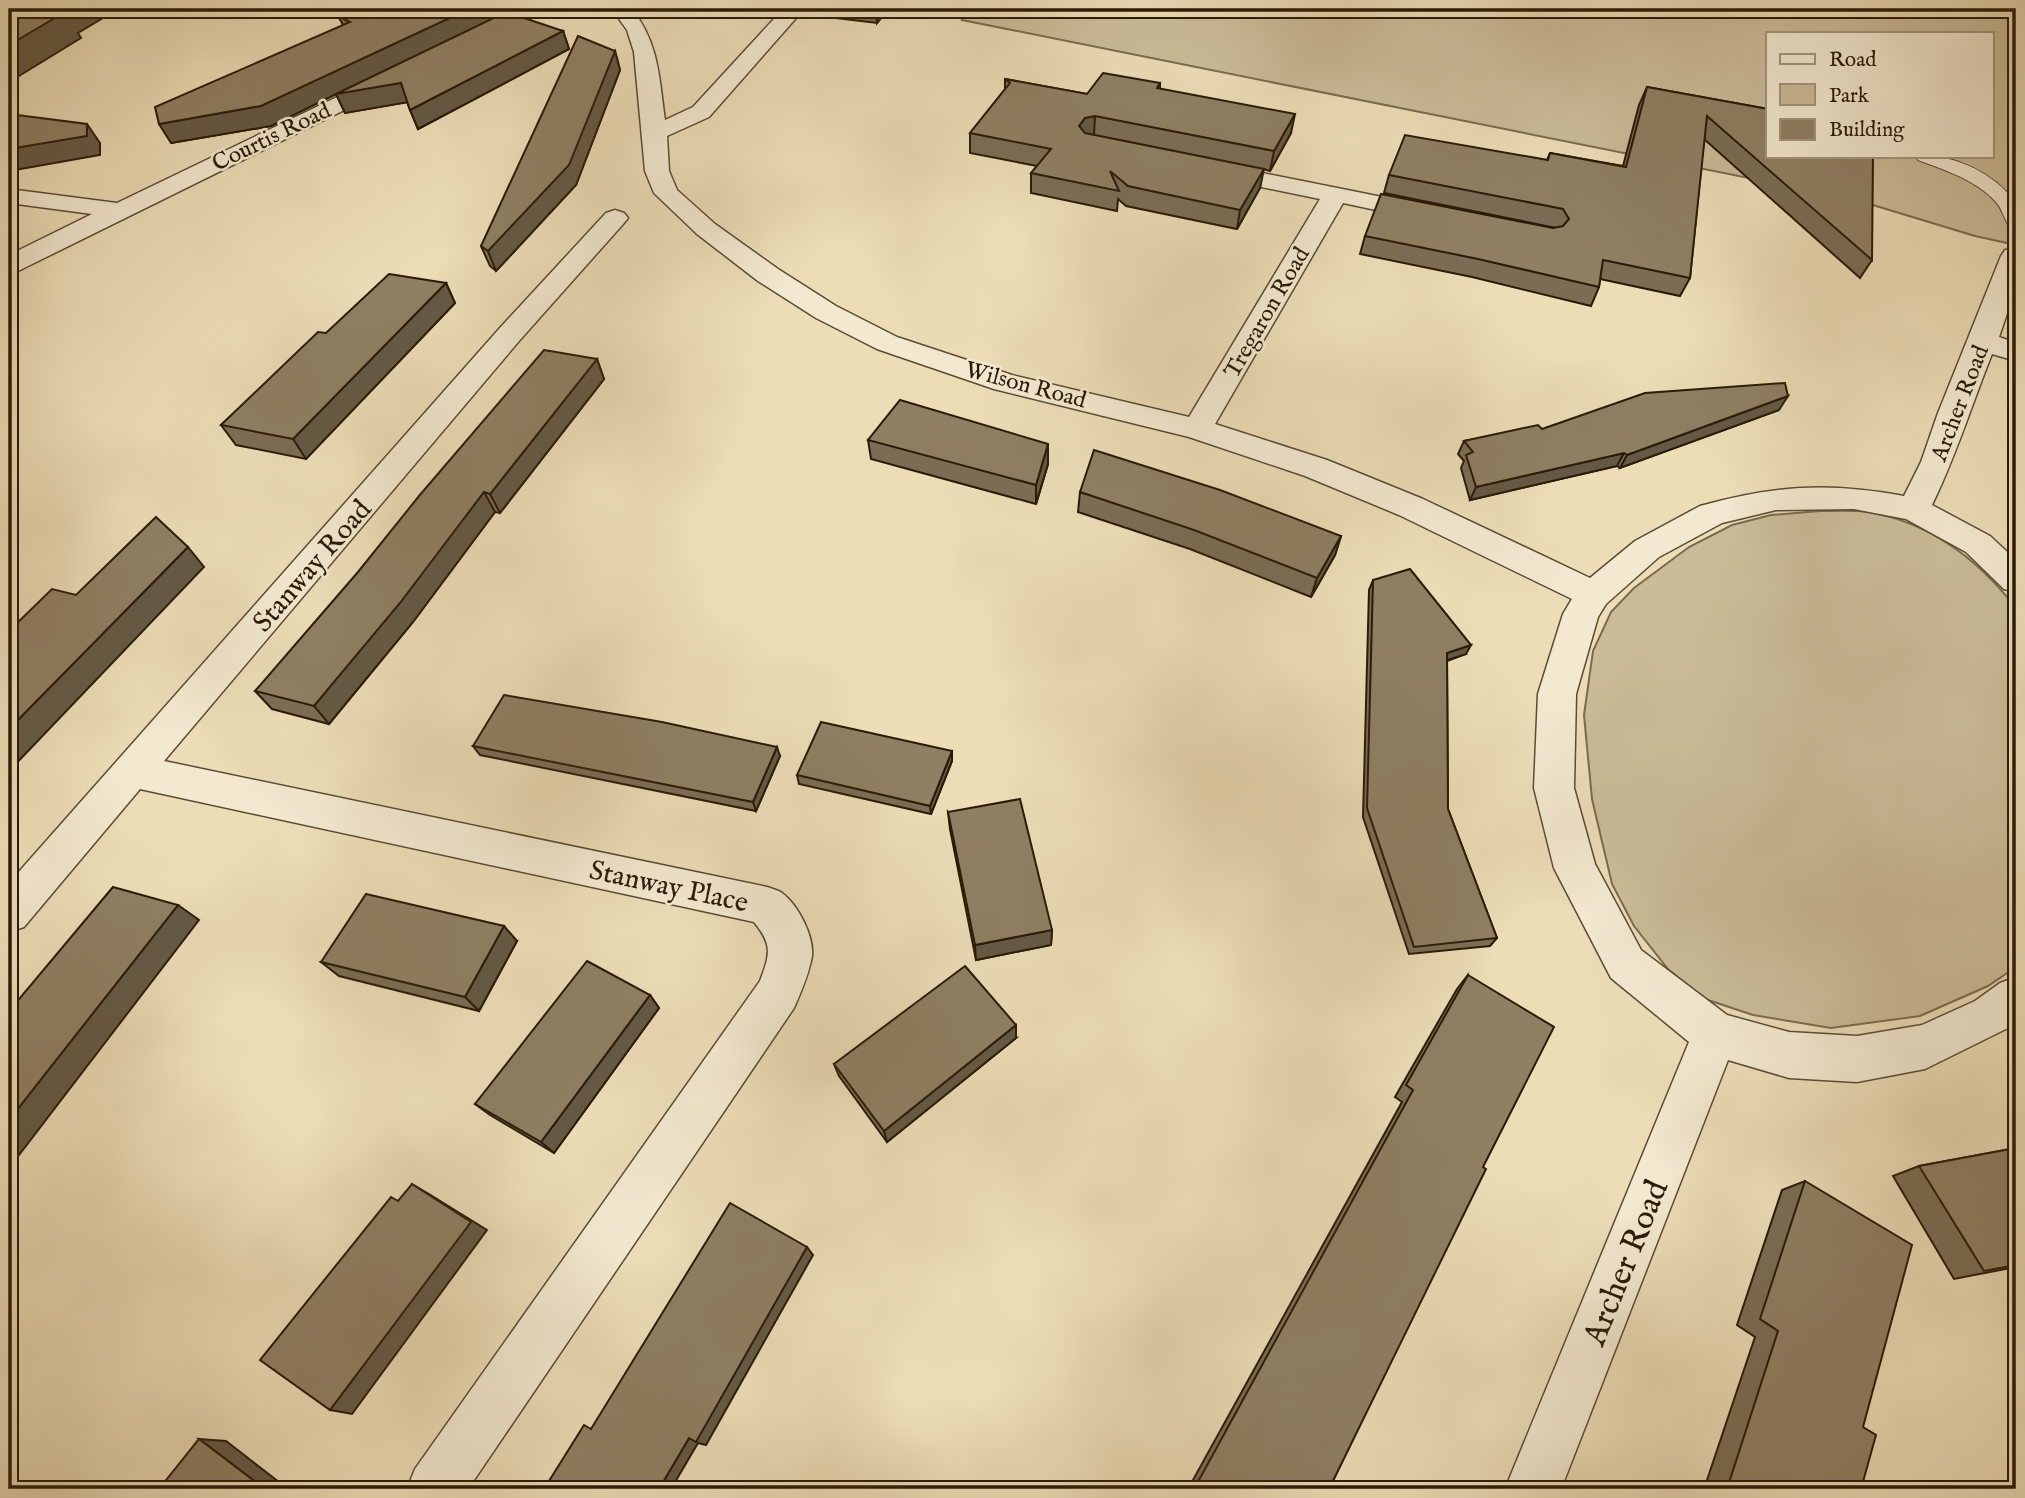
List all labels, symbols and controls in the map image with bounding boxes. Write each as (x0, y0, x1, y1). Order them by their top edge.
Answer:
legend (1766, 32, 1994, 158)
text: Road (1829, 47, 1877, 74)
text: Park (1829, 83, 1870, 110)
street label: Courtis Road (208, 96, 336, 178)
text: Building (1829, 117, 1905, 144)
street label: Tregaron Road (1218, 241, 1317, 383)
street label: Archer Road (1925, 341, 1996, 467)
street label: Wilson Road (962, 355, 1090, 416)
street label: Stanway Road (246, 493, 380, 640)
street label: Stanway Place (586, 854, 751, 921)
street label: Archer Road (1574, 1174, 1679, 1353)

